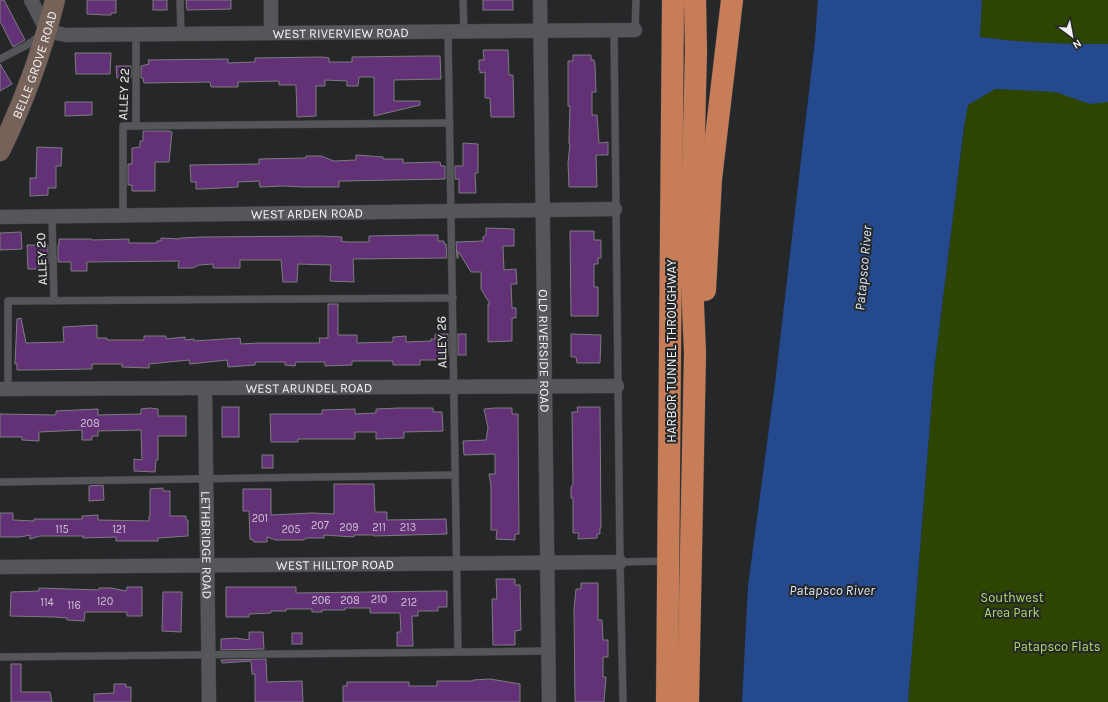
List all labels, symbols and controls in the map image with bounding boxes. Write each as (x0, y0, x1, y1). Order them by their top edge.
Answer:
street label: BELLE GROVE ROAD (9, 9, 60, 121)
north arrow (1052, 16, 1092, 56)
street label: WEST RIVERVIEW ROAD (273, 25, 409, 41)
text: N (1070, 36, 1084, 52)
street label: ALLEY 22 (115, 68, 132, 120)
street label: WEST ARDEN ROAD (251, 205, 363, 222)
water label: Patapsco River (851, 224, 876, 311)
street label: ALLEY 20 (33, 232, 50, 285)
street label: HARBOR TUNNEL THROUGHWAY (664, 259, 679, 443)
street label: OLD RIVERSIDE ROAD (536, 289, 552, 413)
street label: ALLEY 26 (434, 316, 449, 368)
street label: WEST ARUNDEL ROAD (246, 380, 372, 396)
house number: 208 (80, 417, 100, 430)
street label: LETHBRIDGE ROAD (198, 491, 215, 599)
house number: 201 (252, 512, 268, 525)
house number: 207 (311, 519, 329, 532)
house number: 209 (339, 521, 359, 534)
house number: 211 (372, 521, 386, 534)
house number: 213 (400, 521, 416, 534)
house number: 115 (55, 523, 69, 536)
house number: 121 (112, 523, 126, 536)
house number: 205 (281, 523, 301, 536)
street label: WEST HILLTOP ROAD (276, 557, 394, 573)
water label: Patapsco River (789, 582, 876, 599)
park label: Southwest Area Park (980, 590, 1044, 620)
house number: 210 (371, 593, 387, 606)
house number: 206 (311, 594, 331, 607)
house number: 208 (340, 594, 360, 607)
house number: 120 (97, 595, 113, 608)
house number: 114 (40, 596, 54, 609)
house number: 212 (401, 596, 417, 609)
house number: 116 (67, 599, 81, 612)
park label: Patapsco Flats (1013, 639, 1101, 654)

